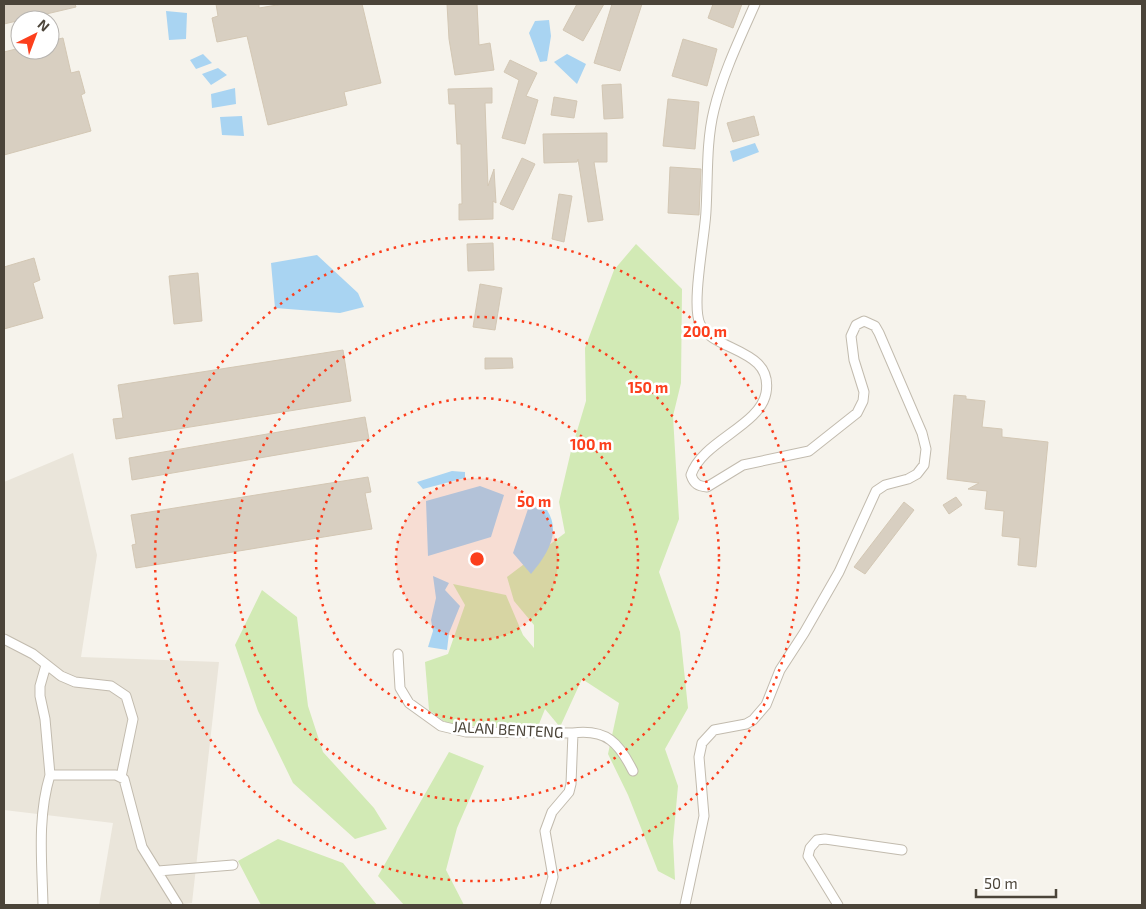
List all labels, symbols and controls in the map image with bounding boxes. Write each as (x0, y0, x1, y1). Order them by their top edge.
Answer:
north arrow (10, 10, 60, 60)
text: N (35, 15, 53, 35)
text: 200 m (683, 322, 727, 340)
text: 150 m (628, 378, 668, 396)
text: 100 m (570, 435, 612, 453)
text: 50 m (517, 492, 551, 510)
centre of rings (468, 550, 486, 568)
street label: JALAN BENTENG (452, 717, 564, 741)
scale bar (976, 866, 1056, 898)
text: 50 m (984, 874, 1018, 892)

